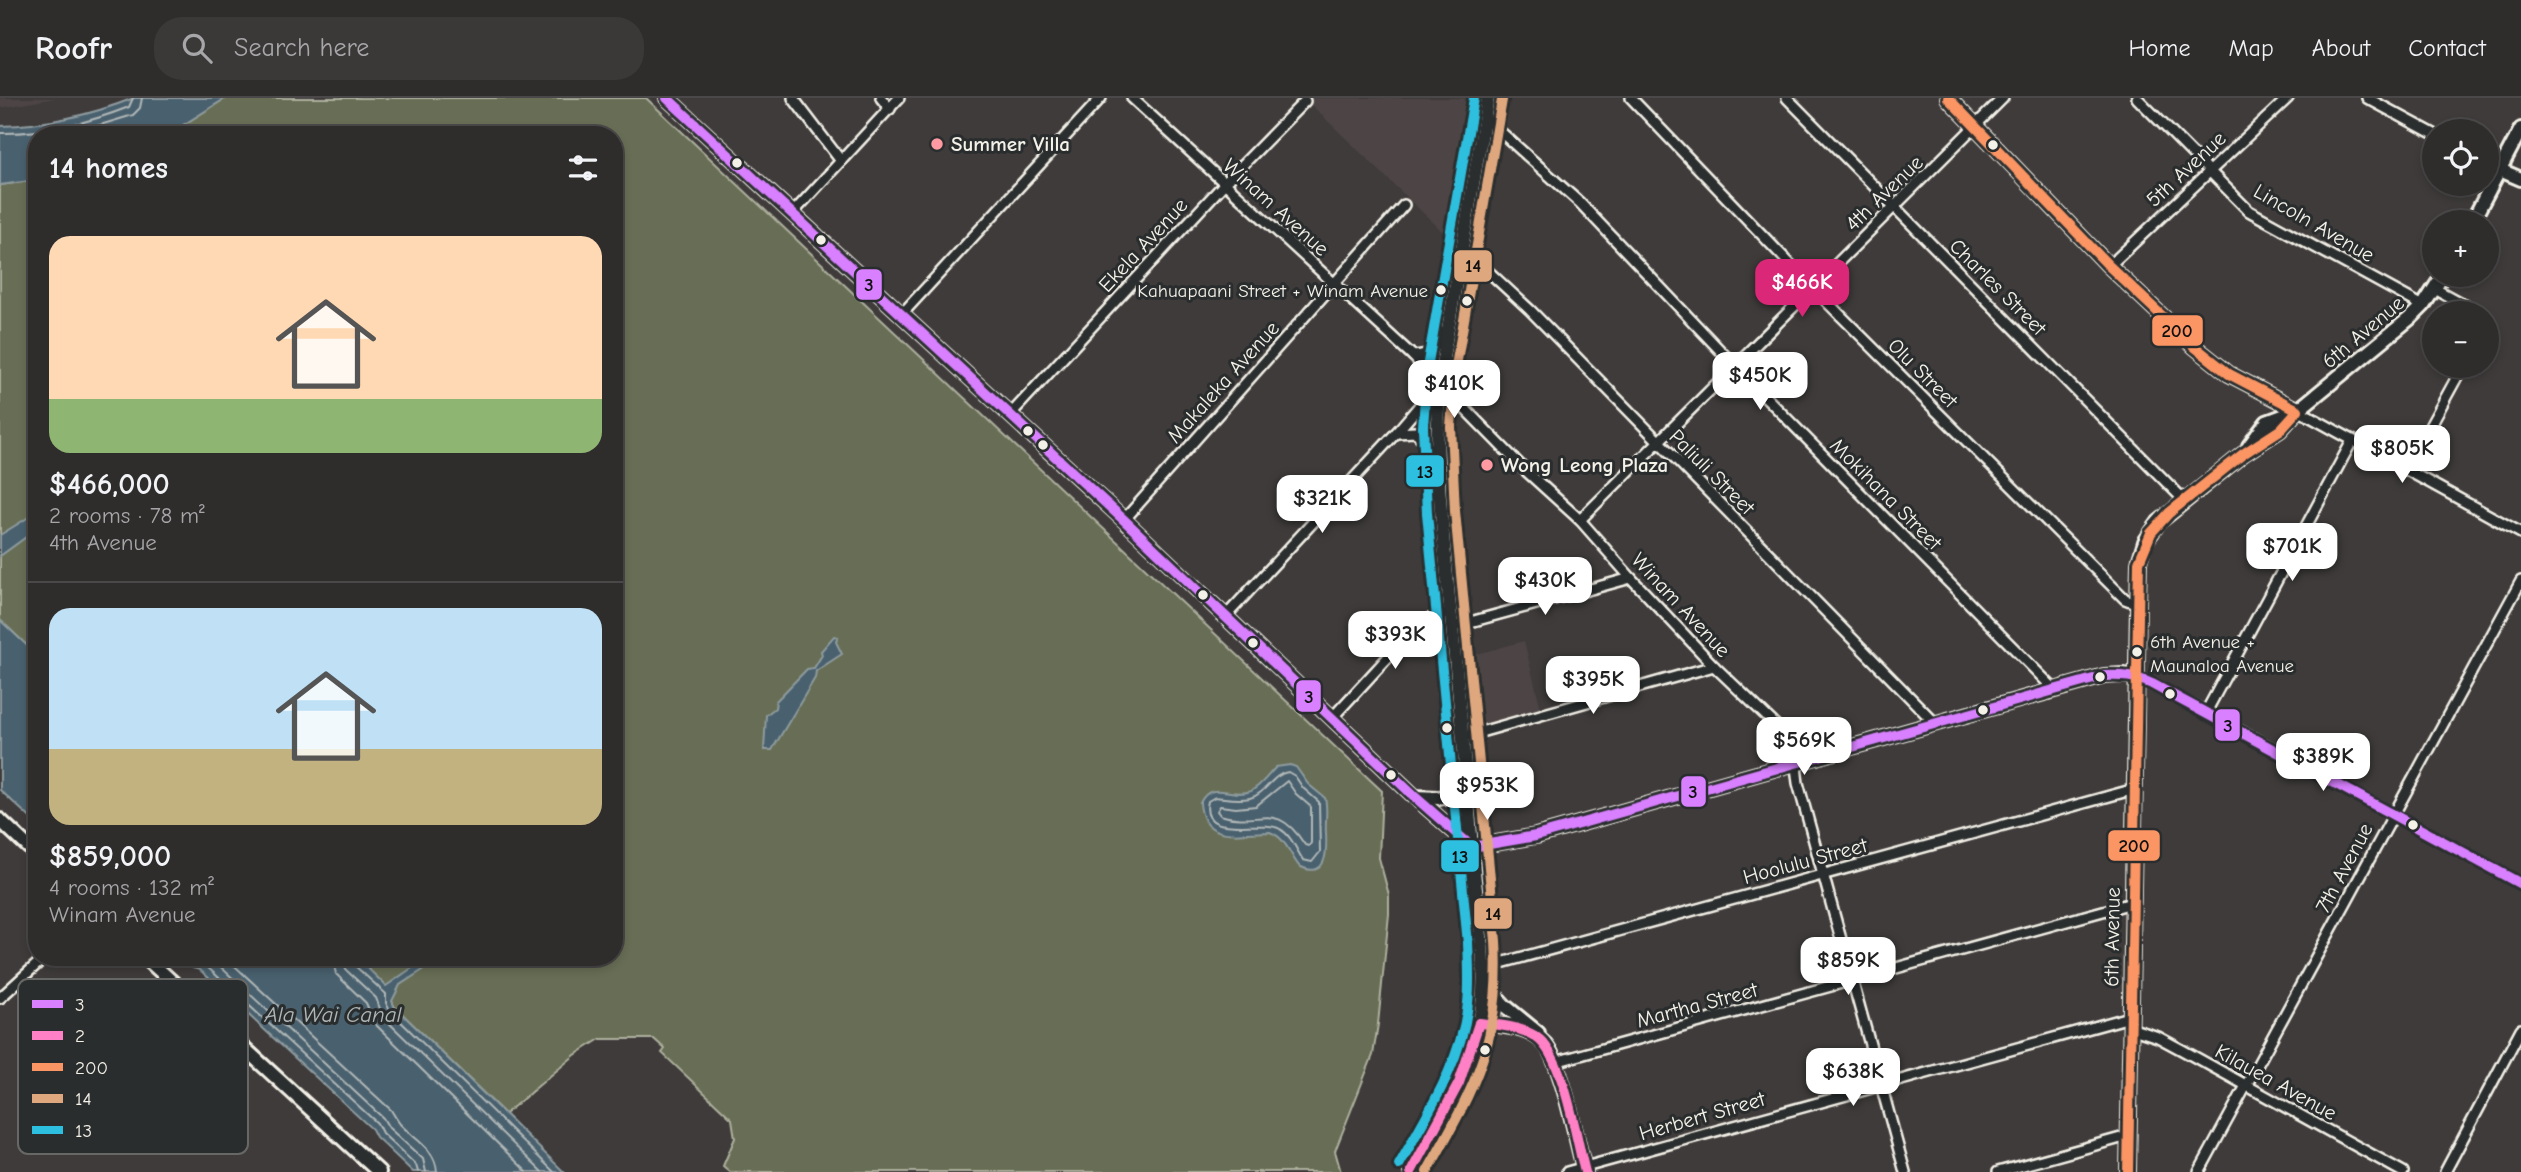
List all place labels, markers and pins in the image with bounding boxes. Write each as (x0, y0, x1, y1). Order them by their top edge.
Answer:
place label: Summer Villa (951, 132, 1070, 156)
marker: Summer Villa (929, 136, 945, 152)
unlabelled marker (1986, 138, 2000, 152)
unlabelled marker (730, 156, 744, 170)
unlabelled marker (814, 233, 828, 247)
pin: $466K (1753, 260, 1851, 319)
place label: Kahuapaani Street + Winam Avenue (1137, 280, 1428, 302)
marker: Kahuapaani Street + Winam Avenue (1434, 283, 1448, 297)
unlabelled marker (1460, 294, 1474, 308)
pin: $450K (1711, 352, 1809, 412)
pin: $410K (1405, 360, 1503, 420)
unlabelled marker (1021, 424, 1035, 438)
pin: $805K (2353, 426, 2451, 485)
unlabelled marker (1036, 438, 1050, 452)
place label: Wong Leong Plaza (1501, 453, 1668, 477)
marker: Wong Leong Plaza (1479, 457, 1495, 473)
pin: $321K (1273, 476, 1371, 535)
pin: $701K (2243, 524, 2341, 583)
pin: $430K (1496, 558, 1594, 617)
unlabelled marker (1196, 588, 1210, 602)
pin: $393K (1346, 612, 1444, 671)
place label: 6th Avenue + Maunaloa Avenue (2150, 631, 2294, 677)
unlabelled marker (1246, 636, 1260, 650)
marker: 6th Avenue + Maunaloa Avenue (2130, 645, 2144, 659)
pin: $395K (1544, 656, 1642, 716)
unlabelled marker (2093, 670, 2107, 684)
unlabelled marker (2163, 687, 2177, 701)
unlabelled marker (1976, 703, 1990, 717)
pin: $569K (1755, 718, 1853, 777)
unlabelled marker (1440, 721, 1454, 735)
pin: $389K (2274, 734, 2372, 793)
pin: $953K (1438, 762, 1536, 822)
unlabelled marker (1384, 768, 1398, 782)
unlabelled marker (2406, 818, 2420, 832)
pin: $859K (1799, 937, 1897, 997)
unlabelled marker (1478, 1043, 1492, 1057)
pin: $638K (1804, 1048, 1902, 1108)

